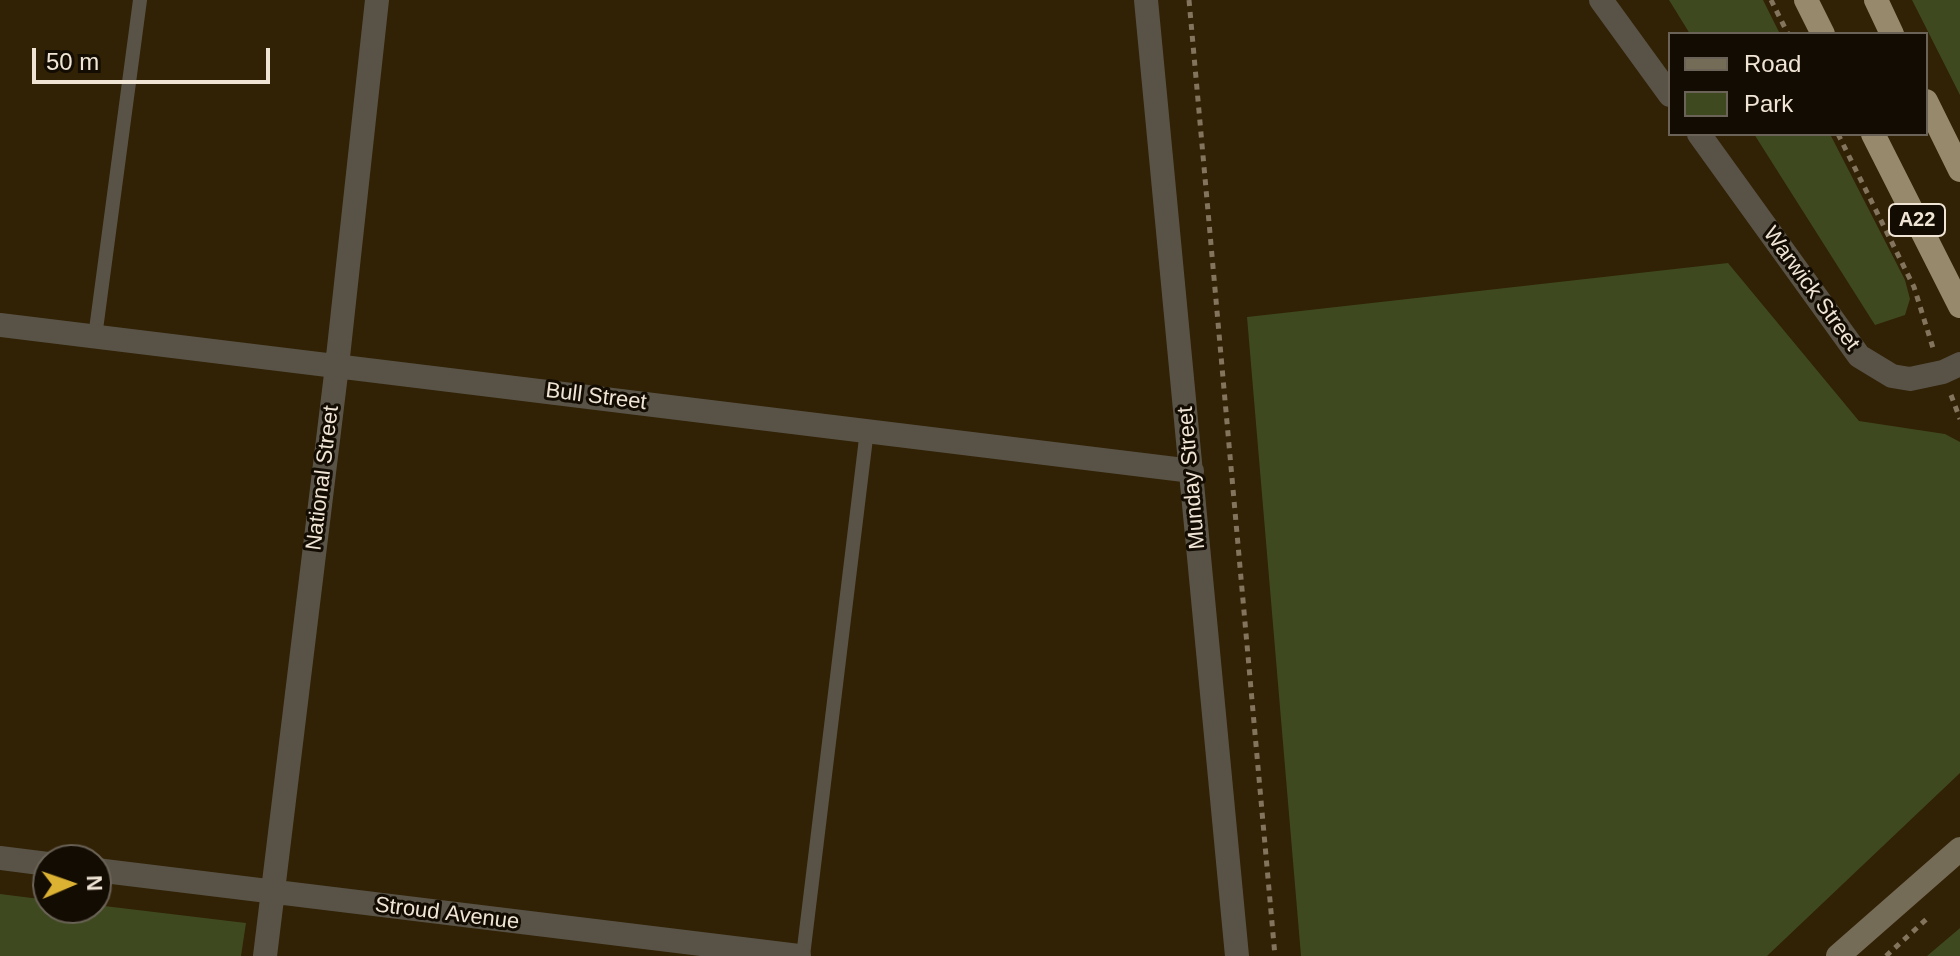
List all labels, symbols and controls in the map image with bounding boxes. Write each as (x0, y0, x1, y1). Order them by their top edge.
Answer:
scale bar (36, 32, 274, 82)
legend (1668, 32, 1928, 136)
text: 50 m (46, 48, 99, 75)
text: Road (1744, 50, 1801, 77)
text: Park (1744, 90, 1793, 117)
road number: A22 (1889, 204, 1945, 236)
street label: Warwick Street (1757, 222, 1865, 356)
street label: Bull Street (544, 378, 648, 416)
street label: National Street (301, 404, 345, 552)
street label: Munday Street (1173, 406, 1211, 550)
north arrow (32, 844, 112, 924)
text: N (82, 875, 107, 892)
street label: Stroud Avenue (373, 892, 521, 936)

